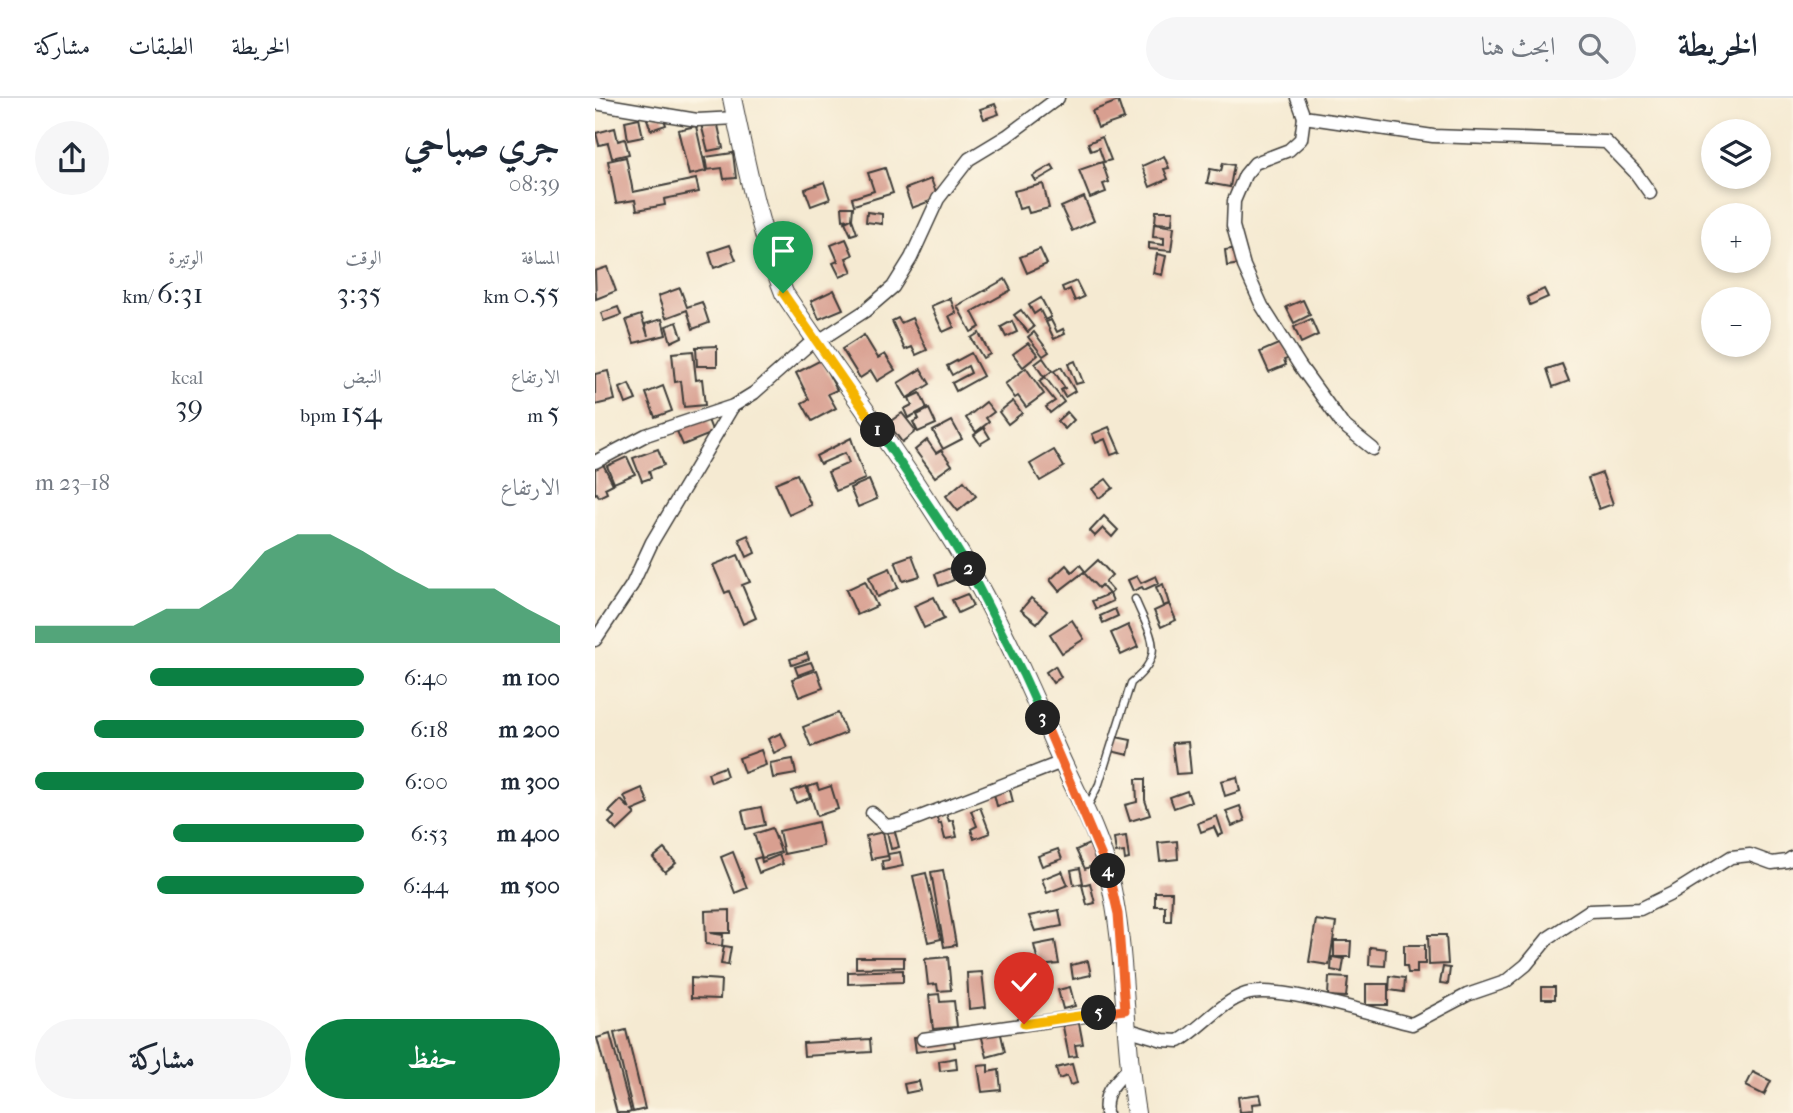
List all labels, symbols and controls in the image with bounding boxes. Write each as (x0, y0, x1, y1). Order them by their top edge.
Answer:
search box (1146, 17, 1636, 80)
text: الخريطة (1678, 26, 1758, 65)
icon: search (1574, 29, 1612, 67)
text: ابحث هنا (1481, 31, 1556, 62)
text: مشاركة (35, 32, 90, 60)
text: الطبقات (128, 32, 194, 60)
text: الخريطة (232, 32, 290, 60)
map controls (1701, 119, 1771, 357)
button: layers (1701, 119, 1771, 189)
button: share (35, 121, 109, 195)
text: جري صباحي (403, 121, 560, 166)
text: 08:39 (509, 170, 560, 197)
button: + (1701, 203, 1771, 273)
pin (753, 221, 813, 293)
icon: arrive (764, 232, 802, 270)
text: الوتيرة (168, 247, 203, 269)
text: الوقت (345, 247, 382, 269)
text: المسافة (521, 247, 560, 269)
text: 6:31 (157, 276, 203, 311)
text: 3:35 (337, 276, 382, 311)
text: 0.55 (513, 276, 560, 311)
text: /km (123, 286, 157, 308)
text: km (483, 286, 513, 308)
button: − (1701, 287, 1771, 357)
text: النبض (343, 366, 382, 388)
text: الارتفاع (511, 366, 560, 388)
text: kcal (171, 367, 203, 389)
text: 39 (175, 389, 203, 424)
text: 154 (340, 395, 382, 430)
text: 5 (547, 395, 560, 430)
text: bpm (300, 405, 340, 427)
text: m (527, 405, 547, 427)
pin: 1 (861, 412, 895, 448)
text: 1 (874, 418, 881, 440)
text: 18–23 m (35, 469, 110, 496)
text: الارتفاع (500, 474, 560, 501)
pin: 2 (951, 552, 987, 587)
text: 2 (964, 557, 973, 579)
text: 6:40 (404, 664, 448, 691)
text: 100 m (502, 664, 560, 691)
pin: 3 (1025, 700, 1061, 736)
text: 3 (1039, 706, 1046, 728)
text: 6:18 (410, 716, 448, 743)
text: 200 m (499, 716, 560, 743)
text: 6:00 (405, 768, 448, 795)
text: 300 m (501, 768, 560, 795)
text: 6:53 (411, 820, 448, 847)
text: 400 m (497, 820, 560, 847)
pin: 4 (1091, 854, 1125, 888)
text: 4 (1102, 859, 1113, 881)
text: 6:44 (403, 872, 448, 899)
text: 500 m (501, 872, 560, 899)
pin (994, 952, 1054, 1024)
icon: check (1005, 963, 1043, 1001)
pin: 5 (1081, 996, 1117, 1030)
text: 5 (1094, 1001, 1103, 1023)
button: مشاركة (35, 1019, 291, 1099)
button: حفظ (305, 1019, 560, 1099)

